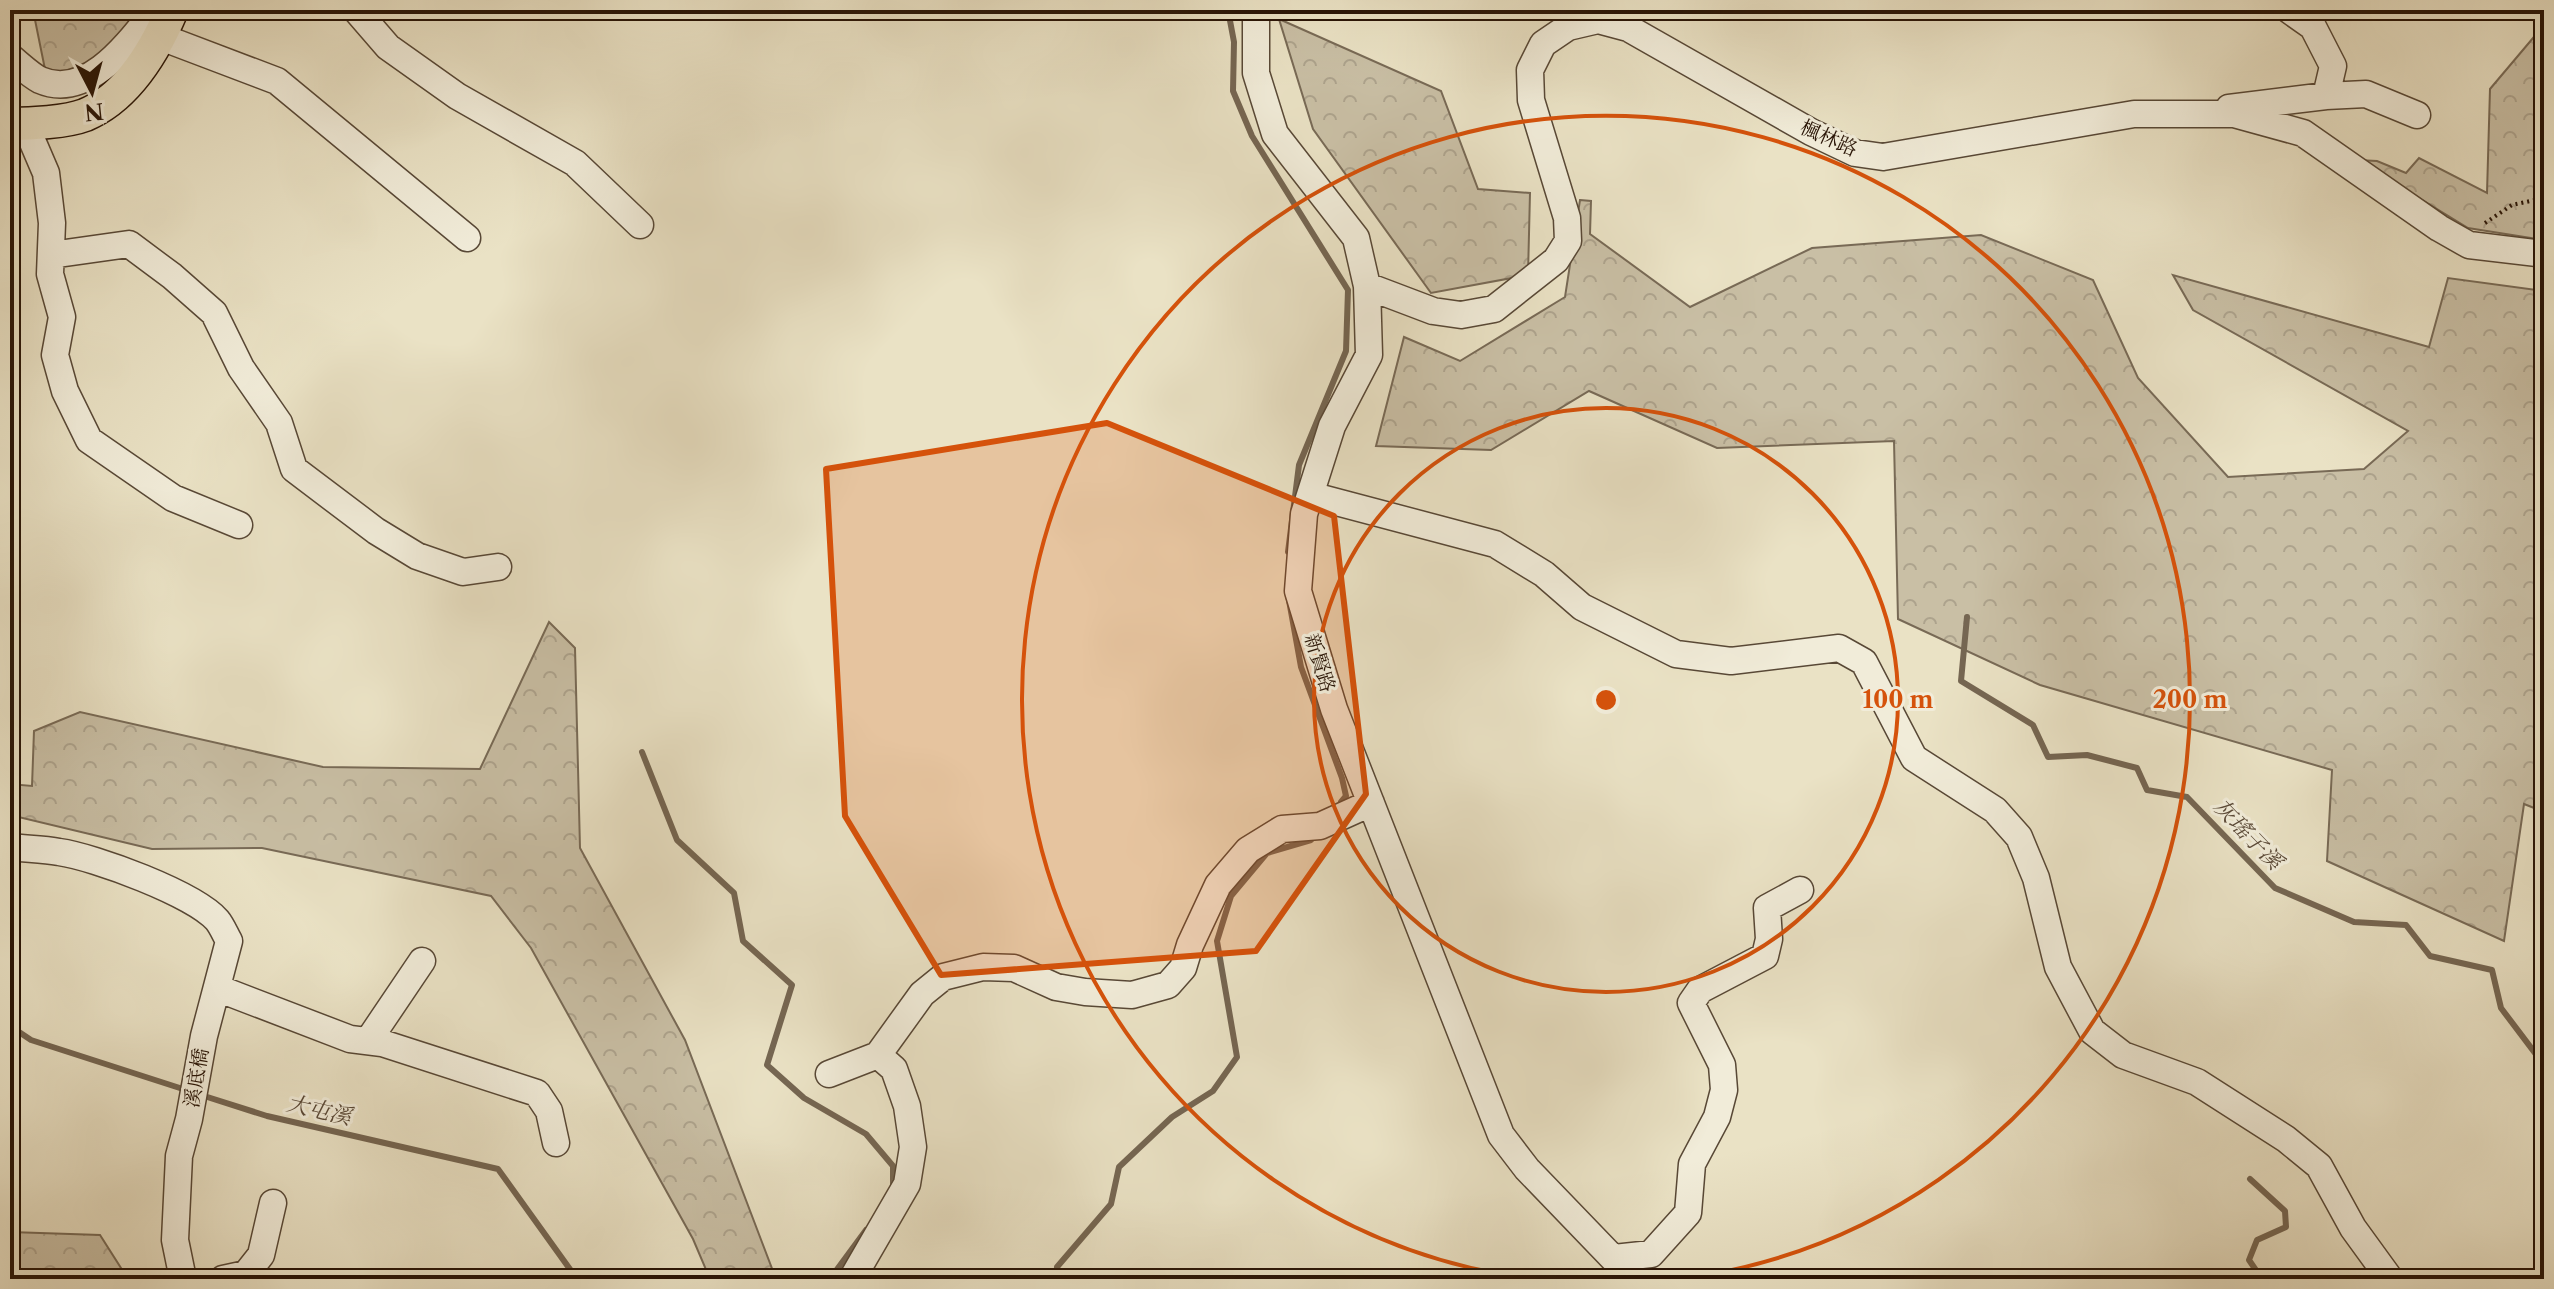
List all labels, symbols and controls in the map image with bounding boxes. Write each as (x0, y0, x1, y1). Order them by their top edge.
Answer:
north arrow (52, 52, 132, 132)
text: N (83, 97, 105, 126)
street label: 楓林路 (1797, 115, 1861, 161)
street label: 新賢路 (1300, 631, 1340, 695)
text: 100 m (1862, 685, 1934, 714)
text: 200 m (2153, 685, 2227, 714)
centre of rings (1592, 686, 1620, 714)
water label: 灰瑤子溪 (2208, 793, 2290, 876)
street label: 溪底橋 (179, 1046, 213, 1110)
water label: 大屯溪 (284, 1089, 356, 1131)

